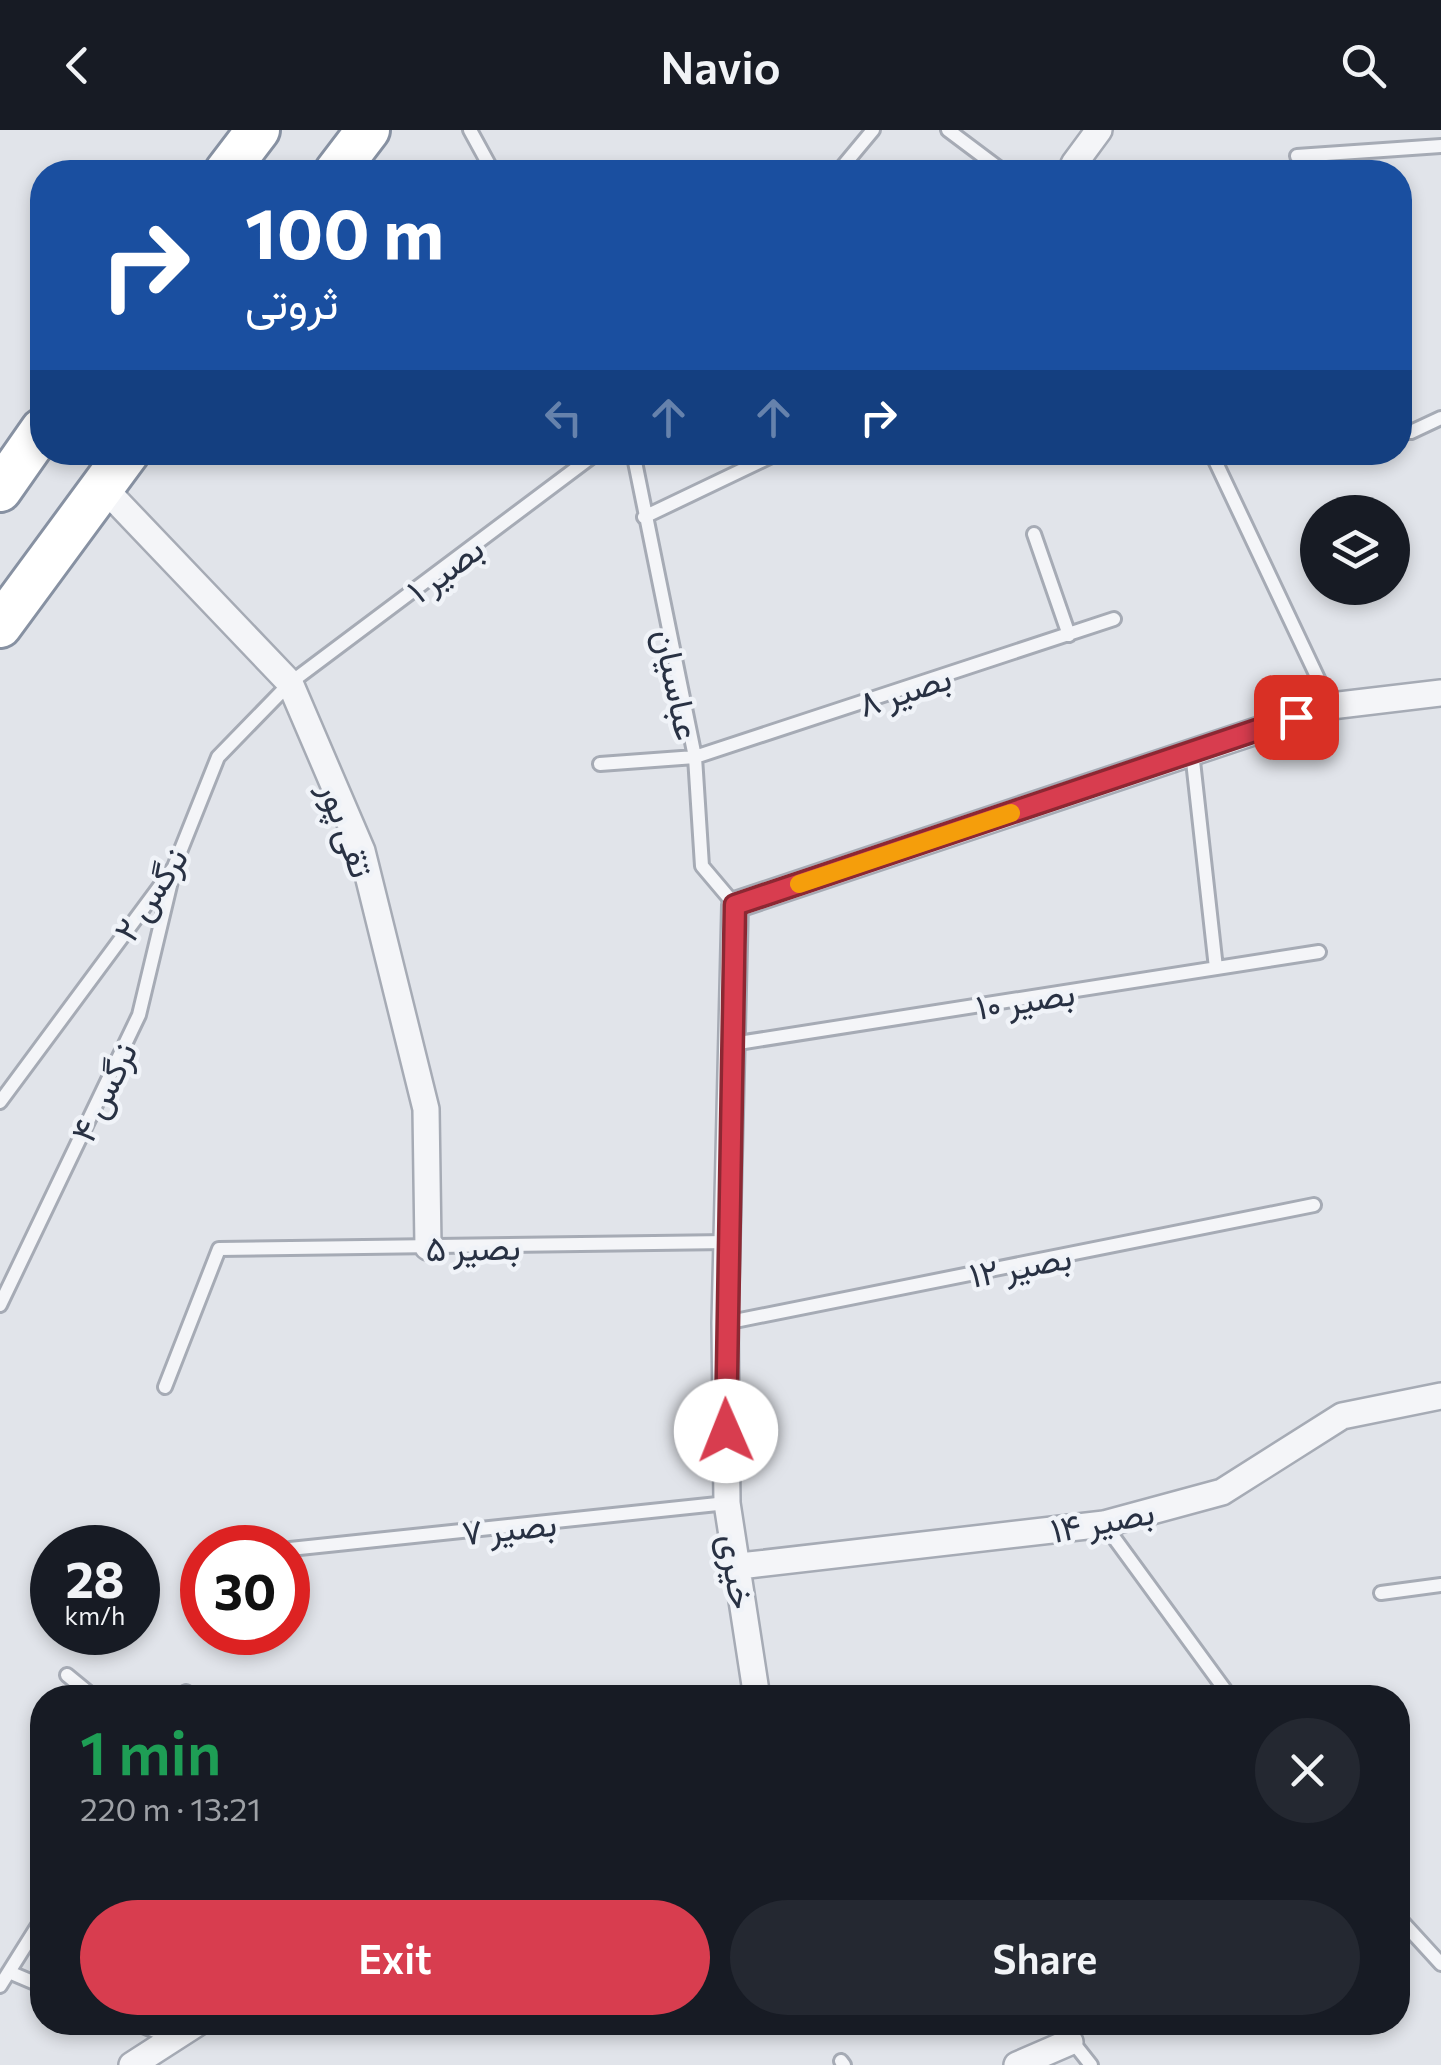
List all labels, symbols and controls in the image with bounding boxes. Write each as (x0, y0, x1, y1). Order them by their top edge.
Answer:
icon: back (50, 38, 105, 93)
text: Navio (660, 38, 781, 93)
icon: search (1336, 38, 1391, 93)
text: 100 m (245, 188, 444, 273)
icon: right (80, 200, 210, 330)
text: ثروتی (245, 273, 339, 328)
icon: left (536, 390, 591, 445)
icon: ahead (641, 390, 696, 445)
icon: ahead (746, 390, 801, 445)
icon: right (851, 390, 906, 445)
map controls (1300, 495, 1410, 605)
button: layers (1300, 495, 1410, 605)
street label: بصیر ۱ (397, 525, 493, 613)
street label: عباسیان (645, 624, 712, 744)
street label: بصیر ۸ (852, 654, 957, 727)
pin (1254, 675, 1339, 760)
icon: arrive (1269, 690, 1324, 745)
street label: تقی پور (307, 774, 386, 884)
street label: نرگس ۲ (103, 838, 198, 950)
street label: بصیر ۱۰ (973, 969, 1078, 1030)
street label: نرگس ۴ (59, 1034, 147, 1149)
street label: بصیر ۵ (425, 1224, 521, 1271)
street label: بصیر ۱۲ (965, 1233, 1075, 1298)
position arrow (674, 1379, 778, 1483)
street label: بصیر ۱۴ (1047, 1488, 1158, 1553)
street label: بصیر ۷ (459, 1500, 559, 1555)
speed limit sign: 30 (180, 1525, 310, 1655)
street label: خیری (709, 1530, 766, 1612)
text: 28 (65, 1547, 125, 1608)
text: km/h (65, 1600, 125, 1630)
text: 1 min (80, 1714, 221, 1787)
button: close (1255, 1718, 1360, 1823)
text: 220 m · 13:21 (80, 1788, 261, 1828)
button: Exit (80, 1900, 710, 2015)
button: Share (730, 1900, 1360, 2015)

